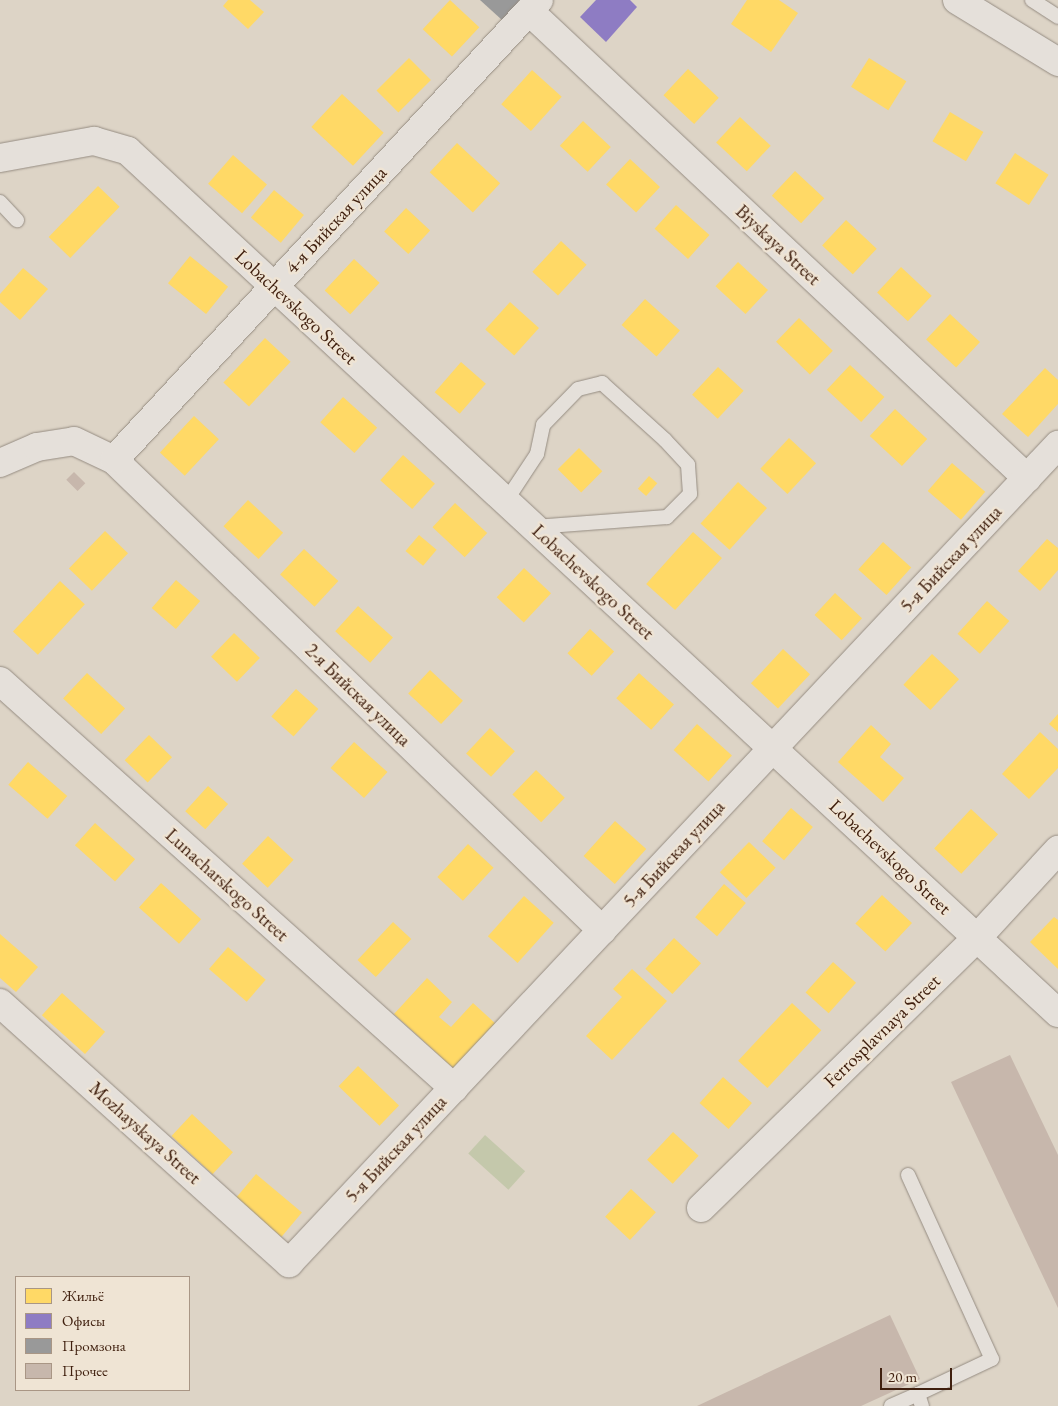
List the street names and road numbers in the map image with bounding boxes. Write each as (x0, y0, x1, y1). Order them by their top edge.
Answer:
street label: 4-я Бийская улица (280, 162, 392, 278)
street label: Biyskaya Street (731, 200, 825, 290)
street label: Lobachevskogo Street (230, 245, 362, 369)
street label: 5-я Бийская улица (895, 501, 1007, 617)
street label: Lobachevskogo Street (527, 520, 659, 644)
street label: 2-я Бийская улица (300, 639, 416, 751)
street label: Lobachevskogo Street (824, 795, 956, 919)
street label: 5-я Бийская улица (618, 796, 730, 912)
street label: Lunacharskogo Street (161, 824, 293, 946)
street label: Ferrosplavnaya Street (819, 970, 945, 1092)
street label: Mozhayskaya Street (85, 1077, 205, 1189)
street label: 5-я Бийская улица (340, 1091, 452, 1207)

